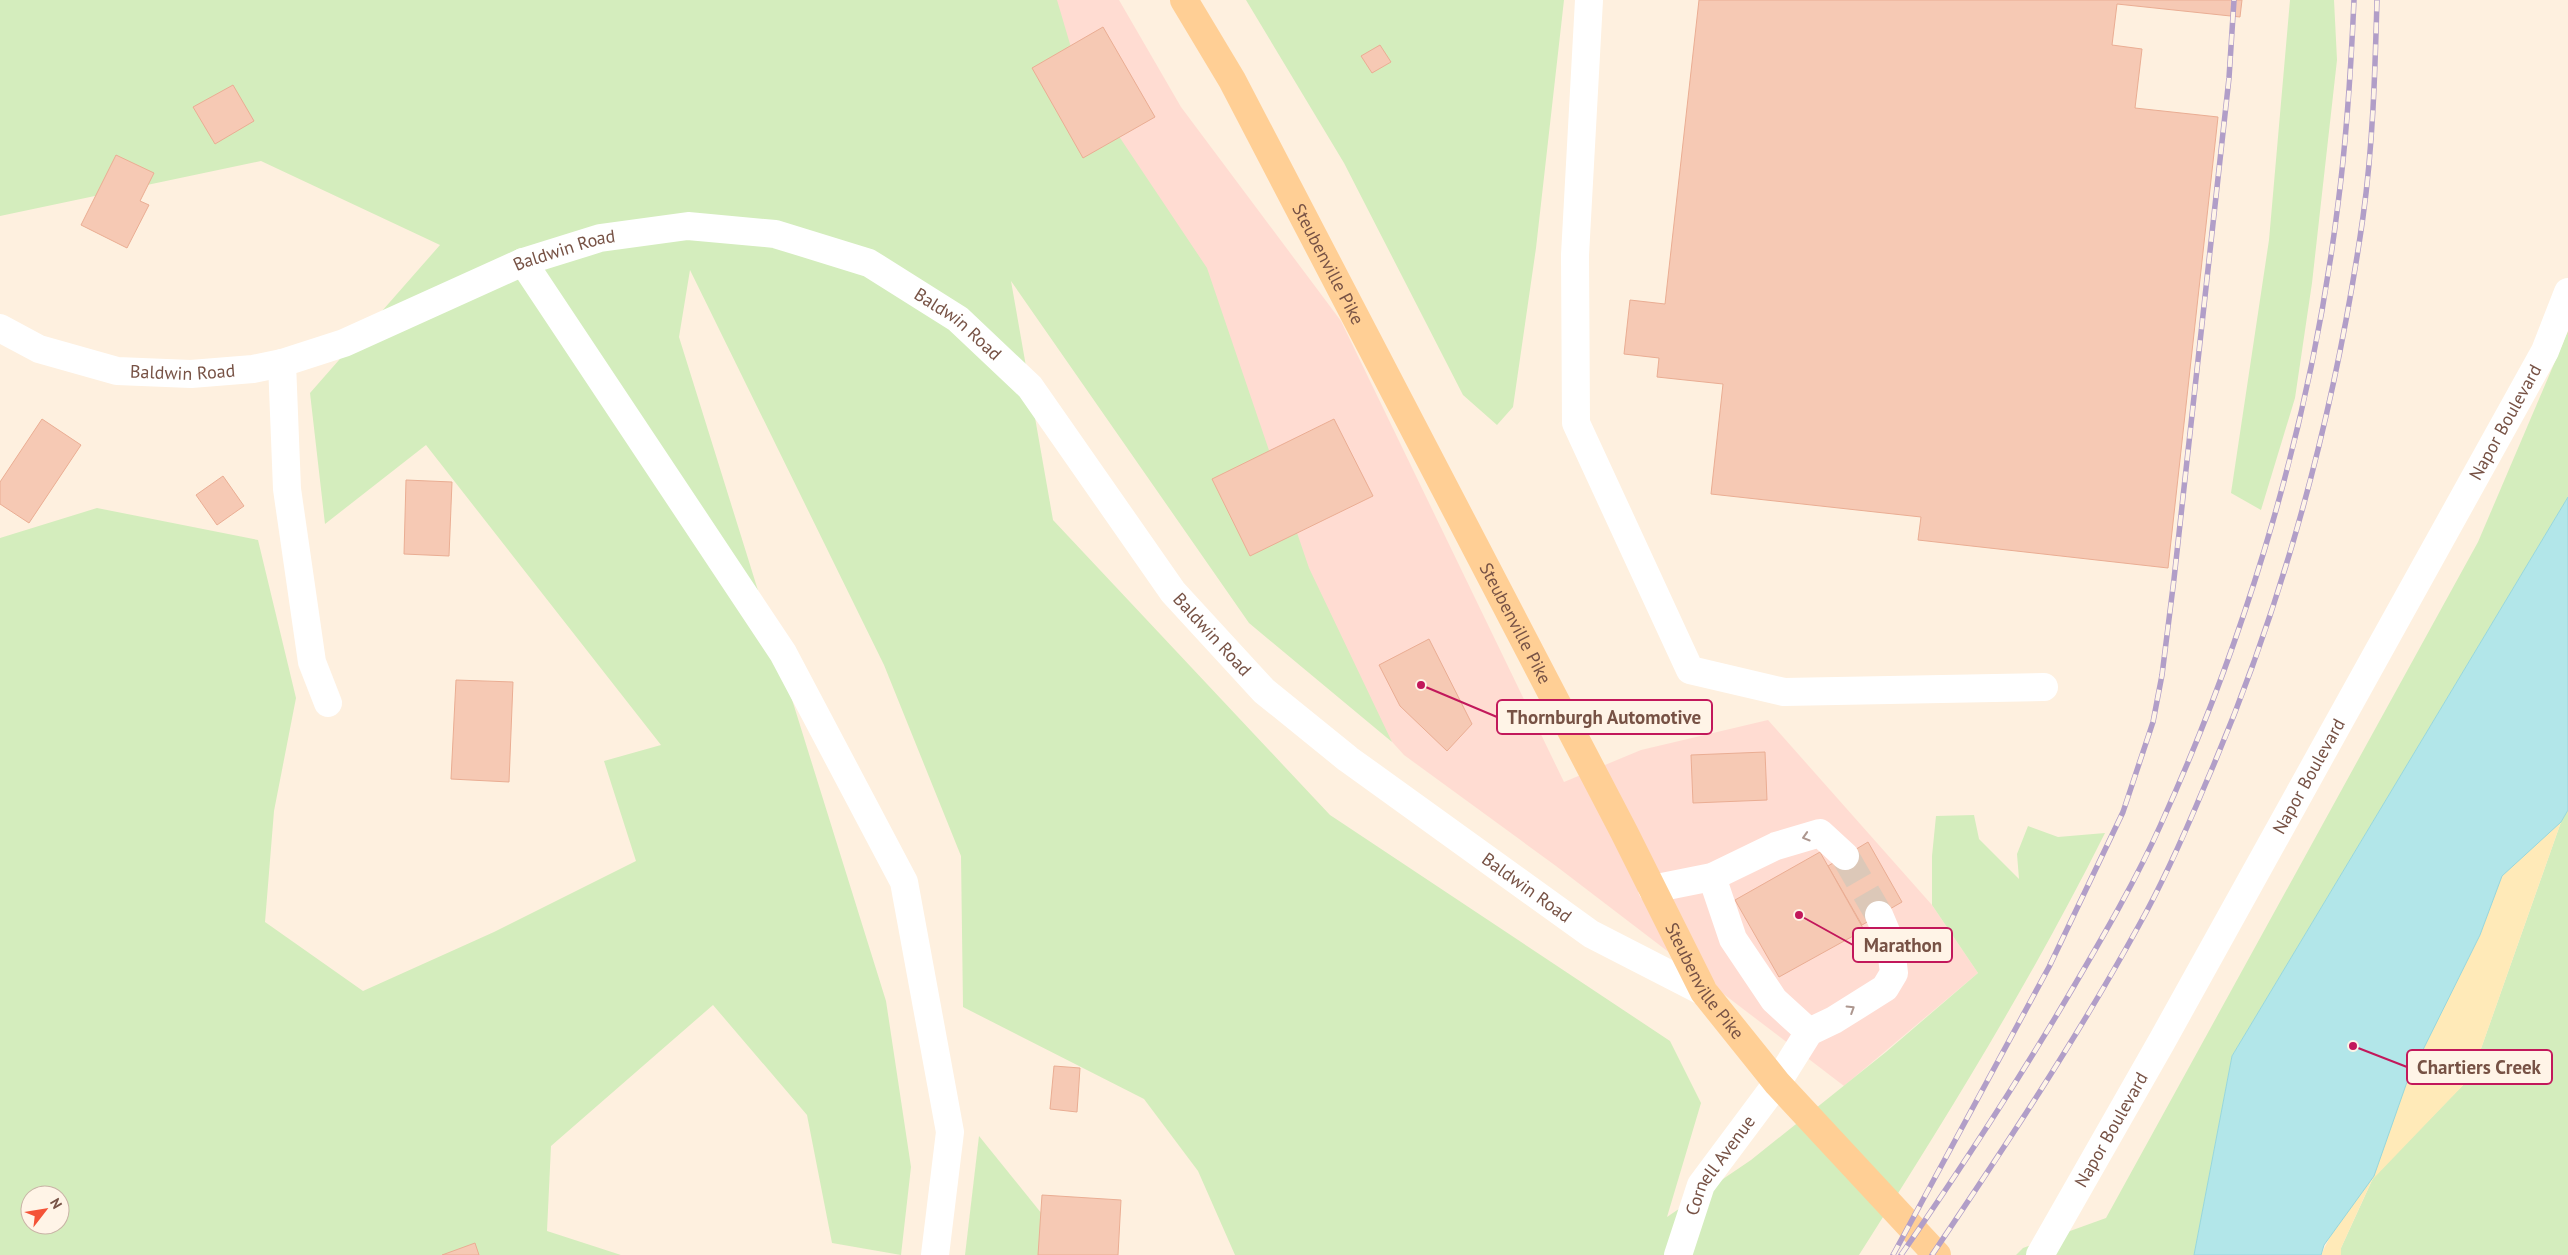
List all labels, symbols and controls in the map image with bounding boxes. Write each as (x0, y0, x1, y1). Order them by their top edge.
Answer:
street label: Steubenville Pike (1287, 199, 1370, 328)
street label: Baldwin Road (509, 224, 617, 276)
street label: Baldwin Road (910, 282, 1007, 365)
street label: Baldwin Road (130, 358, 236, 385)
street label: Napor Boulevard (2464, 360, 2546, 484)
street label: Steubenville Pike (1475, 559, 1557, 688)
street label: Baldwin Road (1168, 588, 1257, 681)
callout: Thornburgh Automotive (1497, 700, 1712, 734)
text: Thornburgh Automotive (1507, 705, 1701, 729)
street label: Napor Boulevard (2267, 714, 2350, 838)
one-way arrow (1803, 832, 1811, 842)
street label: Baldwin Road (1478, 847, 1576, 927)
street label: Steubenville Pike (1660, 919, 1749, 1044)
callout: Marathon (1853, 928, 1952, 962)
text: Marathon (1864, 933, 1942, 957)
one-way arrow (1846, 1005, 1855, 1015)
callout: Chartiers Creek (2407, 1050, 2552, 1084)
text: Chartiers Creek (2417, 1055, 2542, 1079)
street label: Napor Boulevard (2069, 1068, 2153, 1191)
street label: Cornell Avenue (1680, 1110, 1760, 1218)
north arrow (20, 1185, 70, 1235)
text: N (46, 1195, 66, 1212)

